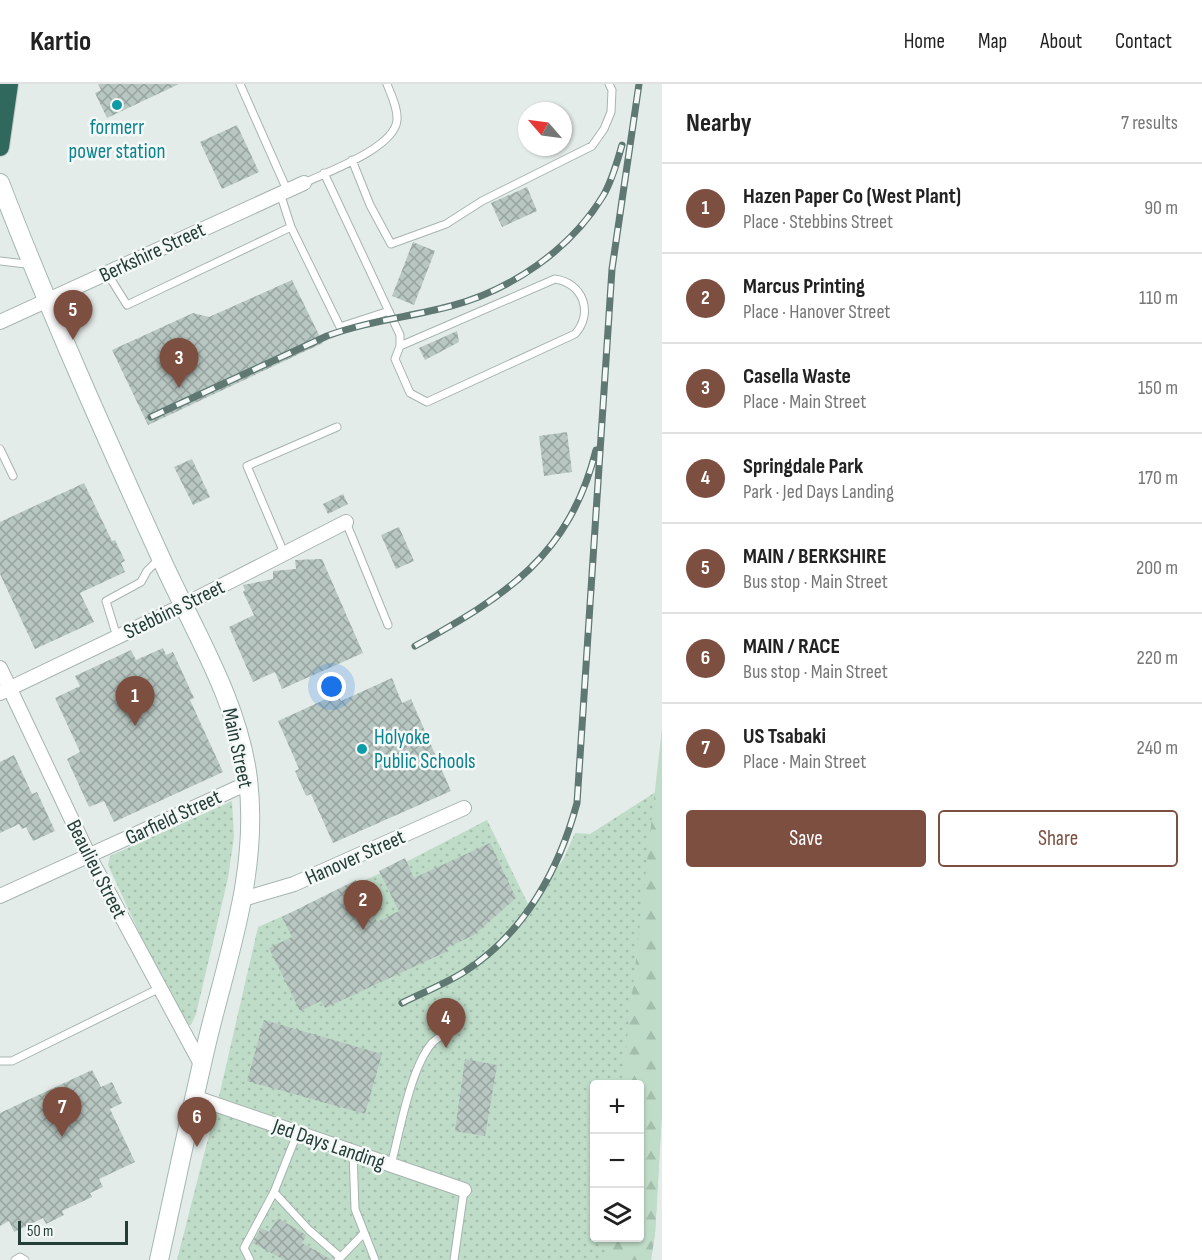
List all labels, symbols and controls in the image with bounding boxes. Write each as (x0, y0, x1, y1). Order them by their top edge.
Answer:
text: Kartio (30, 25, 91, 58)
text: Home (904, 29, 945, 54)
text: Map (978, 29, 1007, 54)
text: About (1040, 29, 1082, 54)
text: Contact (1115, 29, 1172, 54)
marker: formerr power station (110, 98, 124, 112)
north arrow (518, 102, 572, 156)
text: Nearby (686, 108, 752, 139)
text: 7 results (1121, 111, 1178, 135)
place label: formerr power station (69, 115, 165, 164)
text: Hazen Paper Co (West Plant) (743, 183, 961, 210)
text: 1 (702, 196, 709, 220)
text: 90 m (1144, 196, 1178, 220)
text: Place · Stebbins Street (743, 210, 893, 234)
street label: Berkshire Street (95, 217, 209, 288)
text: Marcus Printing (743, 273, 865, 300)
text: 2 (701, 286, 710, 310)
text: 110 m (1139, 286, 1178, 310)
pin: 5 (54, 290, 92, 340)
text: Place · Hanover Street (743, 300, 890, 324)
pin: 3 (160, 338, 198, 388)
text: Casella Waste (743, 363, 851, 390)
text: 3 (701, 376, 710, 400)
text: 150 m (1138, 376, 1178, 400)
text: Place · Main Street (743, 390, 866, 414)
text: Springdale Park (743, 453, 863, 480)
text: 4 (701, 466, 710, 490)
text: 170 m (1138, 466, 1178, 490)
text: Park · Jed Days Landing (743, 480, 894, 504)
text: MAIN / BERKSHIRE (743, 543, 886, 570)
text: 5 (701, 556, 710, 580)
text: 200 m (1136, 556, 1178, 580)
text: Bus stop · Main Street (743, 570, 888, 594)
street label: Stebbins Street (120, 574, 229, 645)
text: MAIN / RACE (743, 633, 840, 660)
text: 6 (701, 646, 710, 670)
text: 220 m (1137, 646, 1178, 670)
text: Bus stop · Main Street (743, 660, 888, 684)
your location (317, 672, 346, 701)
pin: 1 (116, 676, 154, 726)
street label: Main Street (217, 706, 258, 790)
text: US Tsabaki (743, 723, 826, 750)
place label: Holyoke Public Schools (374, 725, 476, 774)
text: 7 (701, 736, 710, 760)
text: 240 m (1137, 736, 1178, 760)
marker: Holyoke Public Schools (355, 742, 369, 756)
text: Place · Main Street (743, 750, 866, 774)
street label: Garfield Street (121, 784, 225, 850)
button: Save (686, 810, 926, 867)
button: Share (938, 810, 1178, 867)
street label: Beaulieu Street (61, 816, 132, 923)
street label: Hanover Street (302, 824, 409, 891)
pin: 2 (344, 880, 382, 930)
pin: 4 (426, 998, 466, 1048)
map controls (590, 1080, 644, 1242)
button: + (590, 1080, 644, 1134)
pin: 7 (42, 1088, 82, 1137)
pin: 6 (178, 1098, 216, 1147)
street label: Jed Days Landing (269, 1113, 388, 1175)
button: − (590, 1134, 644, 1188)
button: layers (590, 1188, 644, 1242)
scale bar (18, 1218, 128, 1246)
text: 50 m (27, 1222, 53, 1241)

